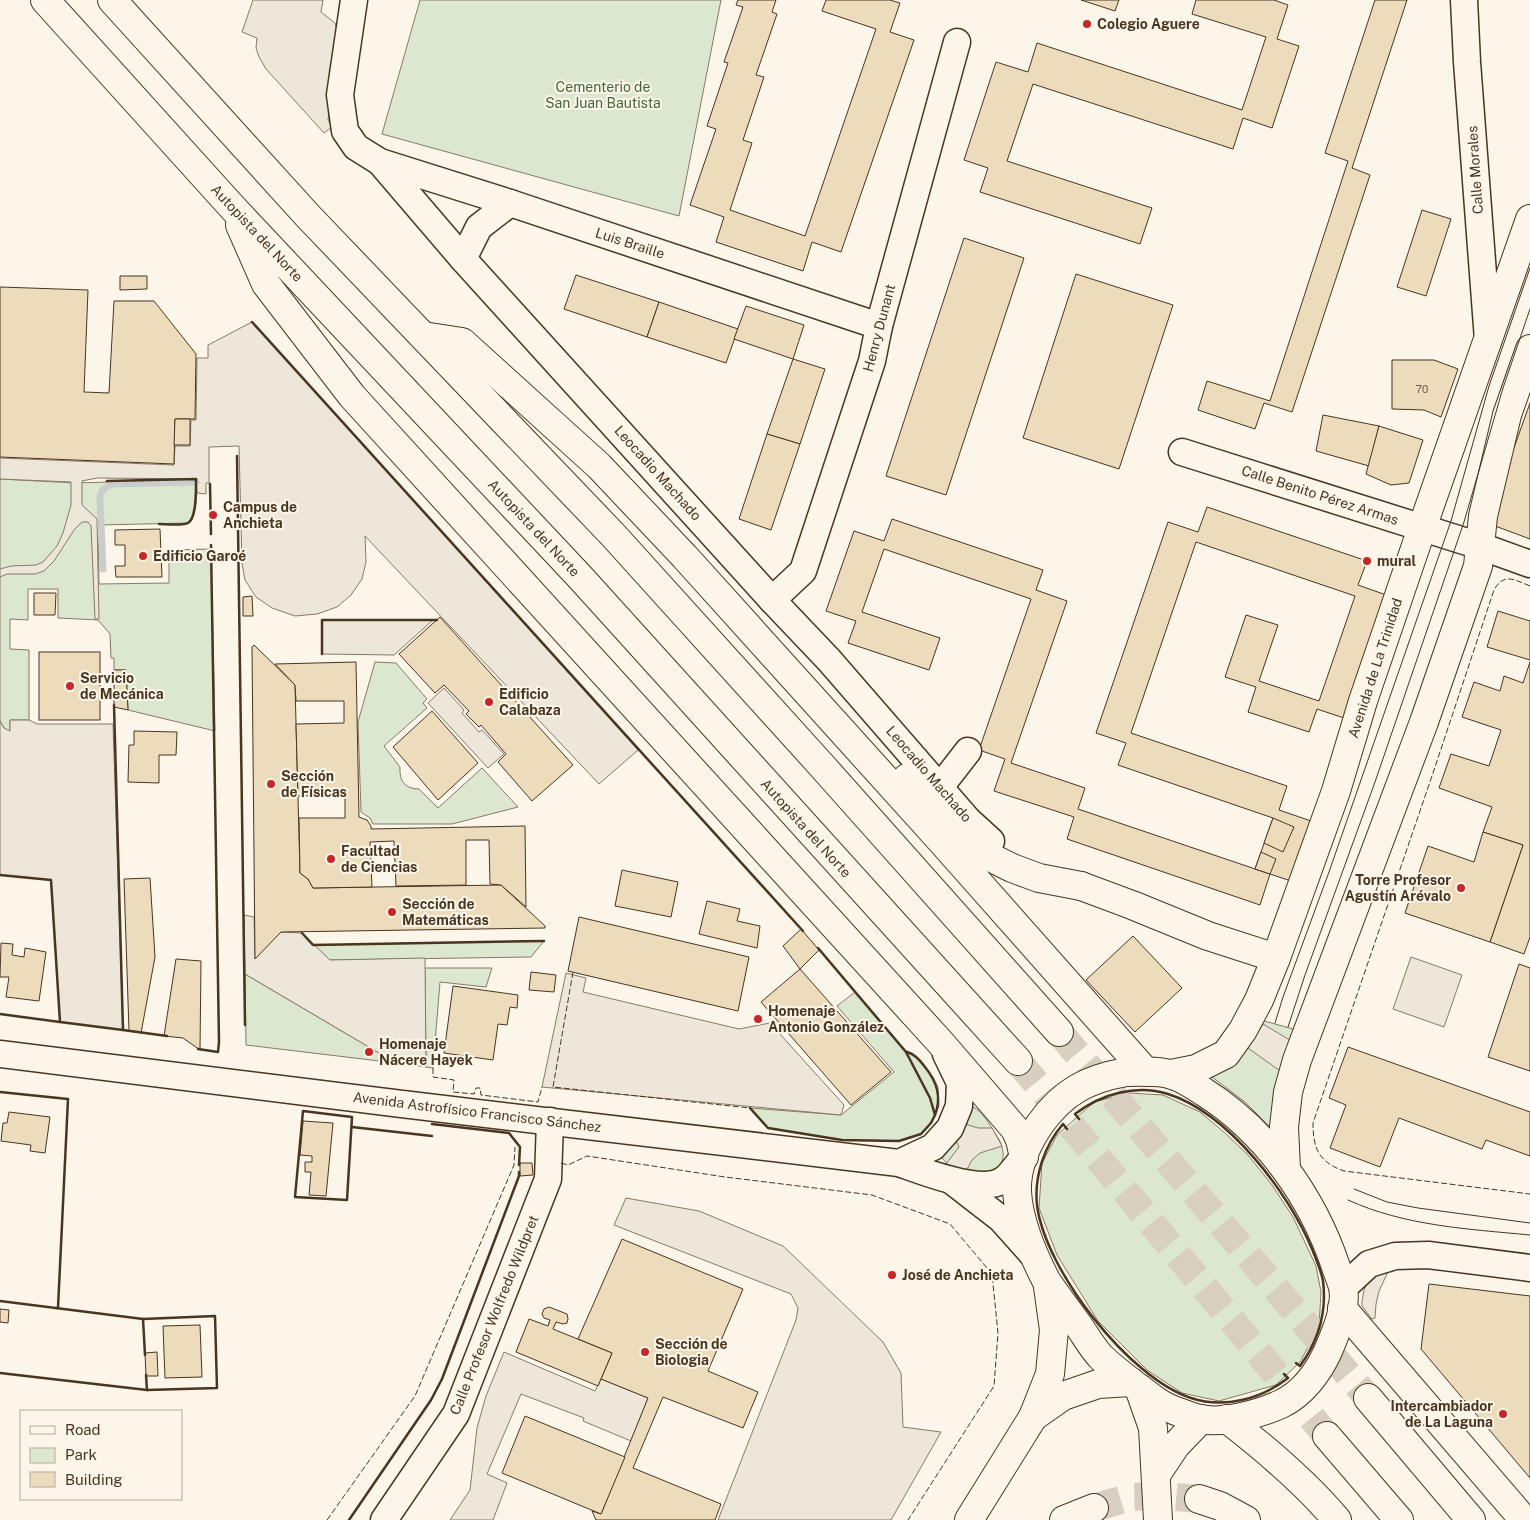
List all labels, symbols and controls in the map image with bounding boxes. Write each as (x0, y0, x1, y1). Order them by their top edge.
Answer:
place label: Colegio Aguere (1097, 16, 1200, 32)
marker: Colegio Aguere (1081, 18, 1093, 30)
park label: Cementerio de San Juan Bautista (545, 79, 661, 111)
street label: Calle Morales (1464, 125, 1486, 215)
street label: Autopista del Norte (208, 181, 306, 285)
street label: Luis Braille (593, 224, 667, 262)
street label: Henry Dunant (860, 282, 898, 374)
house number: 70 (1415, 383, 1429, 395)
street label: Leocadio Machado (611, 422, 705, 524)
street label: Calle Benito Pérez Armas (1240, 462, 1400, 528)
street label: Autopista del Norte (485, 476, 583, 580)
place label: Campus de Anchieta (223, 499, 297, 531)
marker: Campus de Anchieta (207, 509, 219, 521)
place label: Edificio Garoé (153, 548, 246, 564)
marker: Edificio Garoé (137, 550, 149, 562)
place label: mural (1377, 553, 1416, 569)
marker: mural (1361, 555, 1373, 567)
street label: Avenida de La Trinidad (1345, 596, 1405, 740)
place label: Servicio de Mecánica (80, 670, 164, 702)
marker: Servicio de Mecánica (64, 680, 76, 692)
place label: Edificio Calabaza (499, 686, 561, 718)
marker: Edificio Calabaza (483, 696, 495, 708)
street label: Leocadio Machado (883, 723, 975, 825)
place label: Sección de Físicas (281, 768, 347, 800)
street label: Autopista del Norte (758, 775, 854, 881)
marker: Sección de Físicas (265, 778, 277, 790)
place label: Facultad de Ciencias (341, 843, 417, 875)
marker: Facultad de Ciencias (325, 853, 337, 865)
place label: Torre Profesor Agustín Arévalo (1345, 872, 1451, 904)
marker: Torre Profesor Agustín Arévalo (1455, 882, 1467, 894)
place label: Sección de Matemáticas (402, 896, 489, 928)
marker: Sección de Matemáticas (386, 906, 398, 918)
place label: Homenaje Antonio González (768, 1003, 884, 1035)
marker: Homenaje Antonio González (752, 1013, 764, 1025)
place label: Homenaje Nácere Hayek (379, 1036, 473, 1068)
marker: Homenaje Nácere Hayek (363, 1046, 375, 1058)
street label: Avenida Astrofísico Francisco Sánchez (352, 1089, 602, 1135)
street label: Calle Profesor Wolfredo Wildpret (447, 1213, 541, 1417)
place label: José de Anchieta (902, 1267, 1014, 1283)
marker: José de Anchieta (886, 1269, 898, 1281)
place label: Sección de Biologia (655, 1336, 728, 1368)
marker: Sección de Biologia (639, 1346, 651, 1358)
place label: Intercambiador de La Laguna (1391, 1398, 1493, 1430)
marker: Intercambiador de La Laguna (1497, 1408, 1509, 1420)
legend (20, 1410, 182, 1500)
text: Road (65, 1421, 101, 1438)
text: Park (65, 1446, 97, 1463)
text: Building (65, 1471, 123, 1488)

